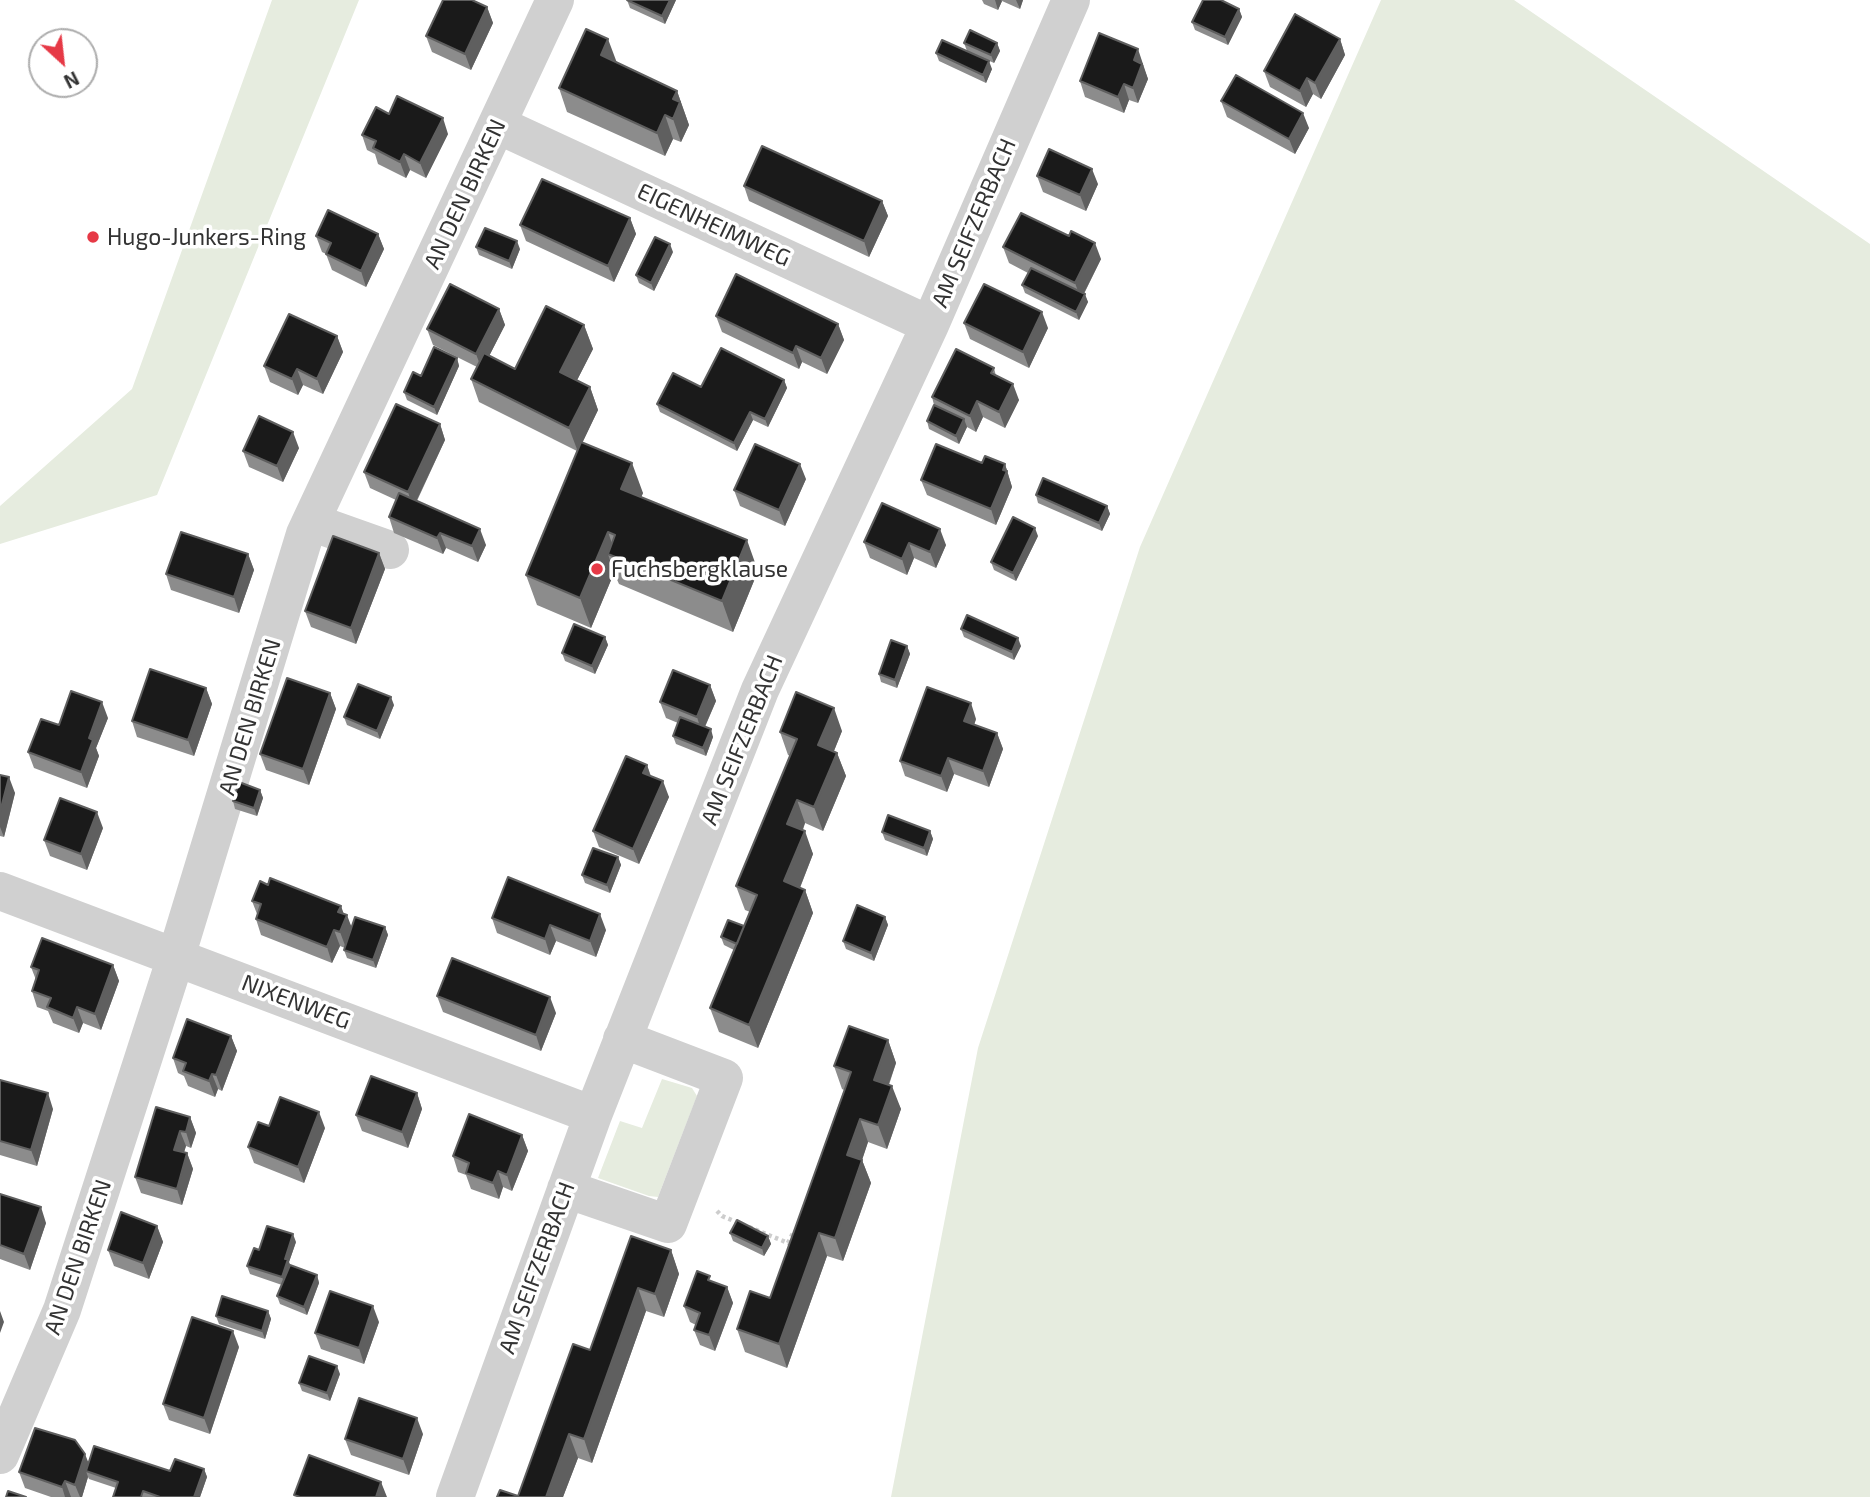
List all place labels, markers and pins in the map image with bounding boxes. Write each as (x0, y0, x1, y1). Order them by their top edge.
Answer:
place label: Hugo-Junkers-Ring (107, 223, 306, 251)
marker: Hugo-Junkers-Ring (85, 229, 101, 245)
place label: Fuchsbergklause (611, 555, 788, 583)
marker: Fuchsbergklause (589, 561, 605, 577)

